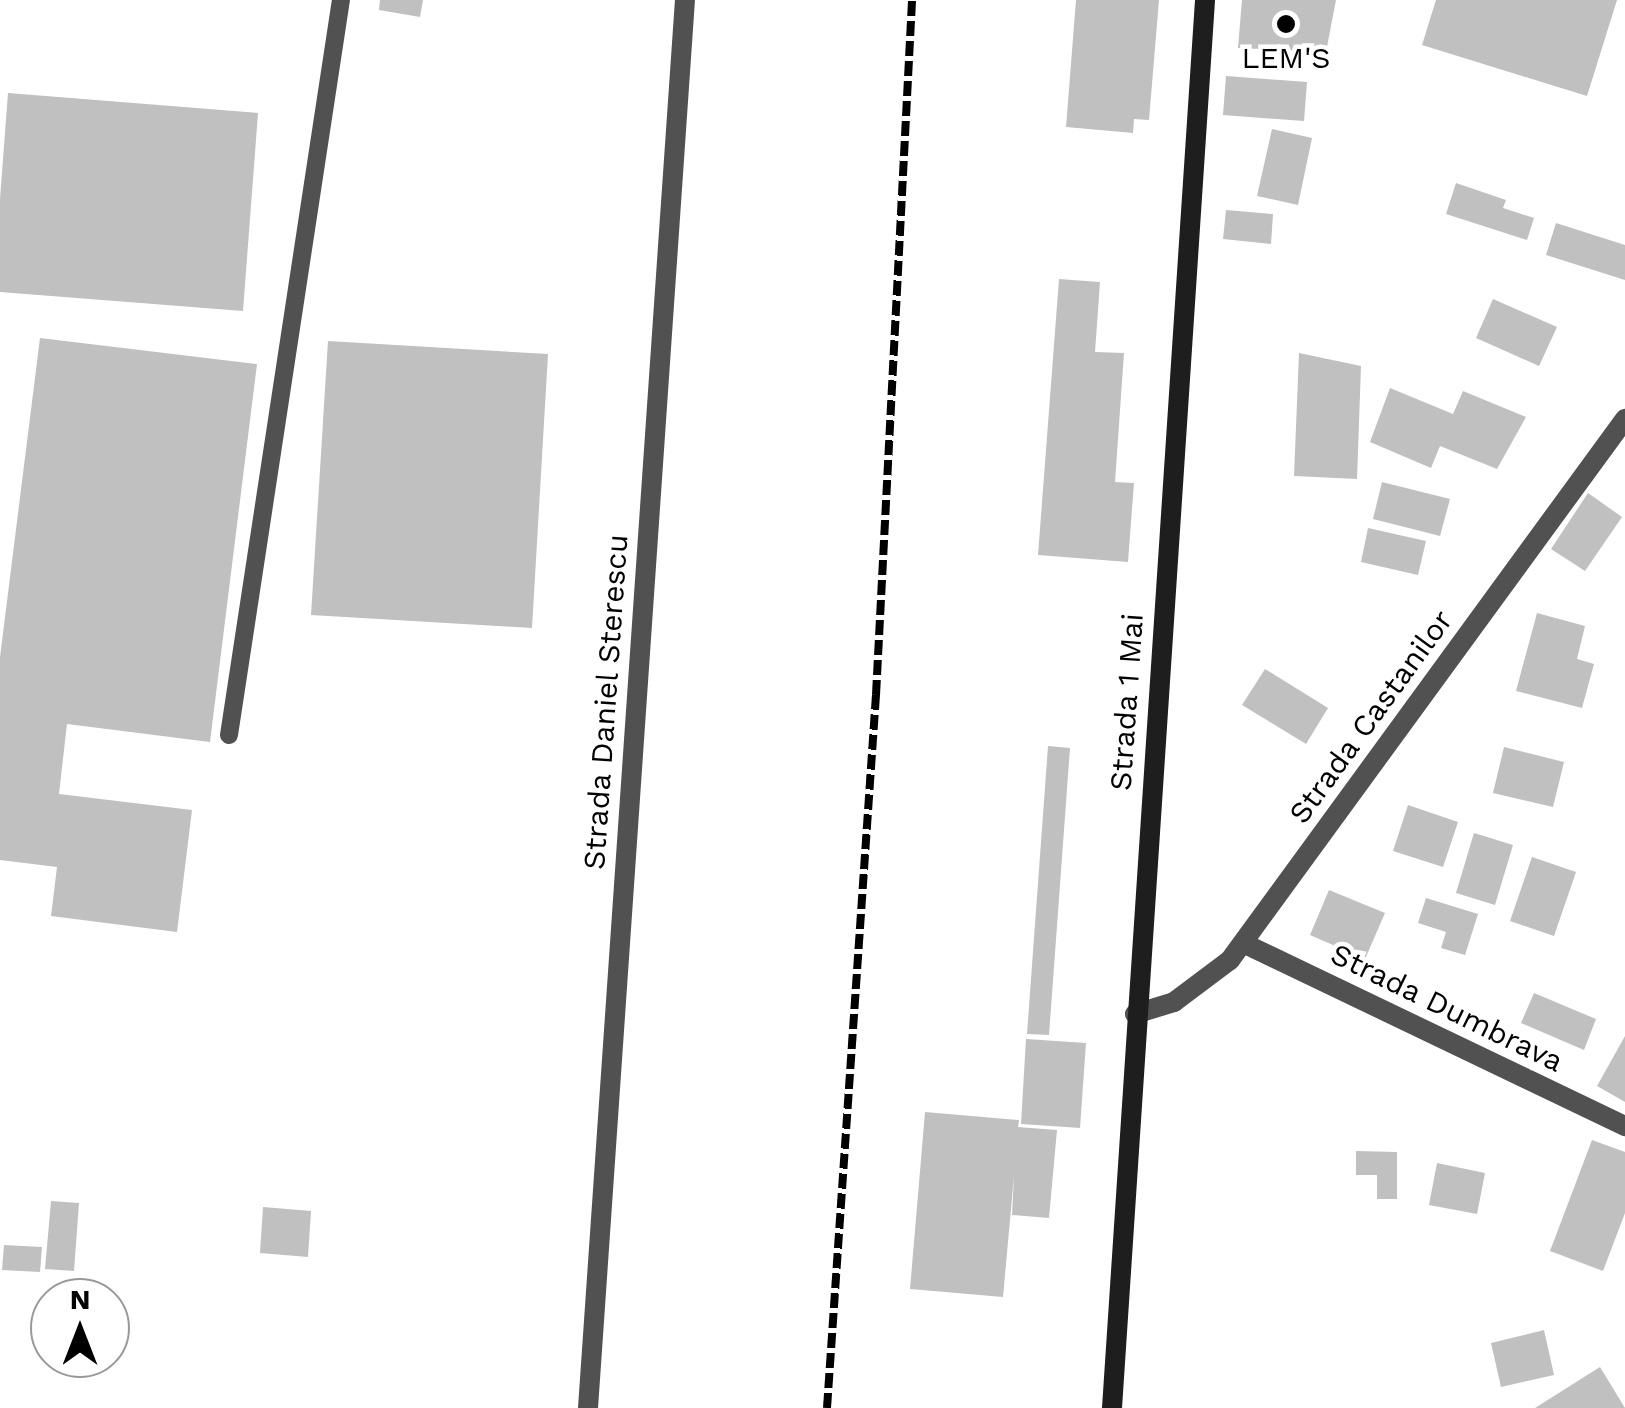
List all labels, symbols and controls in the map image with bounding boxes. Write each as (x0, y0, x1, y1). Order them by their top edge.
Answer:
marker: LEM'S (1275, 13, 1297, 35)
place label: LEM'S (1242, 40, 1330, 76)
street label: Strada Daniel Sterescu (576, 532, 636, 872)
street label: Strada Castanilor (1281, 603, 1461, 831)
street label: Strada 1 Mai (1103, 611, 1151, 793)
street label: Strada Dumbrava (1325, 936, 1569, 1080)
north arrow (30, 1278, 130, 1378)
text: N (70, 1283, 90, 1316)

